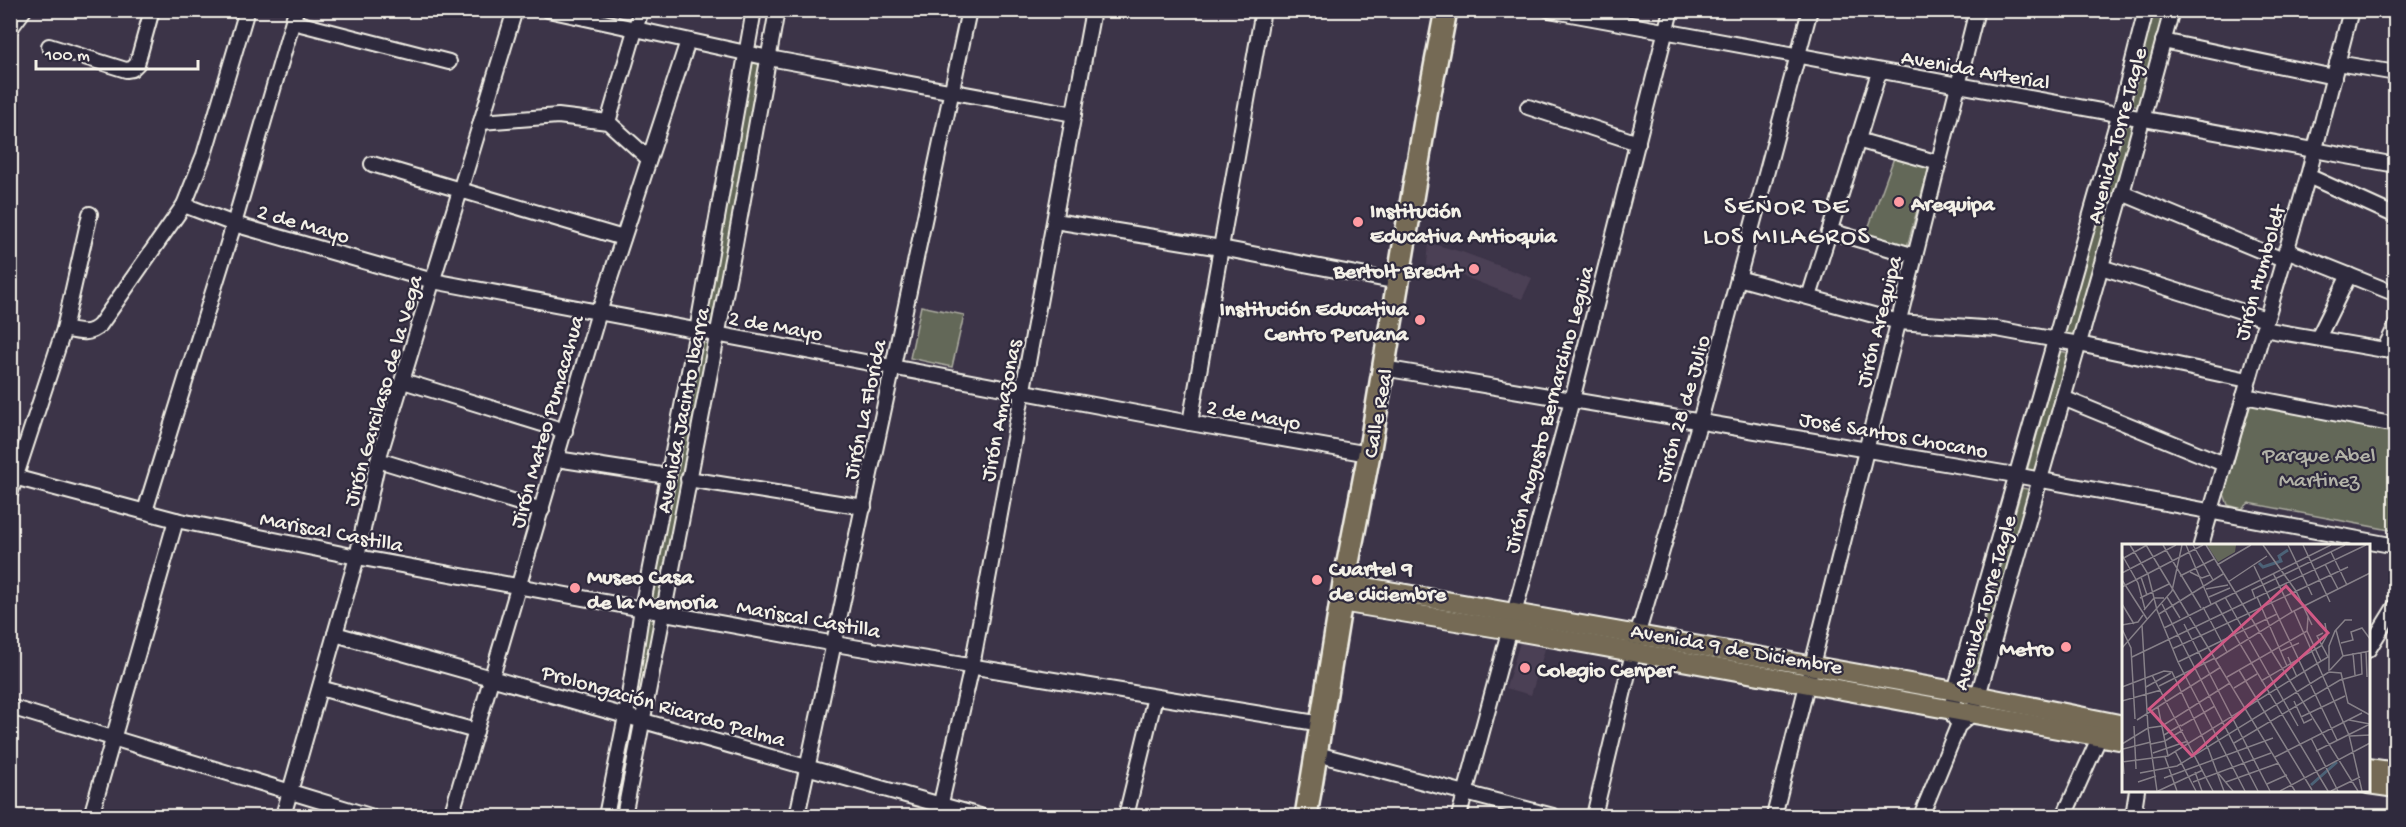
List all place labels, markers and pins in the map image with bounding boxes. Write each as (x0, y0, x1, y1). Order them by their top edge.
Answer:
place label: Arequipa (1910, 193, 1996, 219)
marker: Arequipa (1892, 195, 1906, 209)
place label: Institución Educativa Antioquia (1370, 200, 1558, 251)
marker: Institución Educativa Antioquia (1351, 215, 1365, 229)
place label: Bertolt Brecht (1333, 260, 1464, 286)
marker: Bertolt Brecht (1467, 262, 1481, 276)
place label: Institución Educativa Centro Peruana (1220, 298, 1410, 349)
marker: Institución Educativa Centro Peruana (1413, 313, 1427, 327)
place label: Cuartel 9 de diciembre (1328, 558, 1447, 609)
place label: Museo Casa de la Memoria (587, 566, 719, 617)
marker: Cuartel 9 de diciembre (1310, 573, 1324, 587)
marker: Museo Casa de la Memoria (568, 581, 582, 595)
place label: Metro (1999, 638, 2055, 664)
marker: Metro (2059, 640, 2073, 654)
place label: Colegio Cenper (1536, 659, 1676, 685)
marker: Colegio Cenper (1518, 661, 1532, 675)

